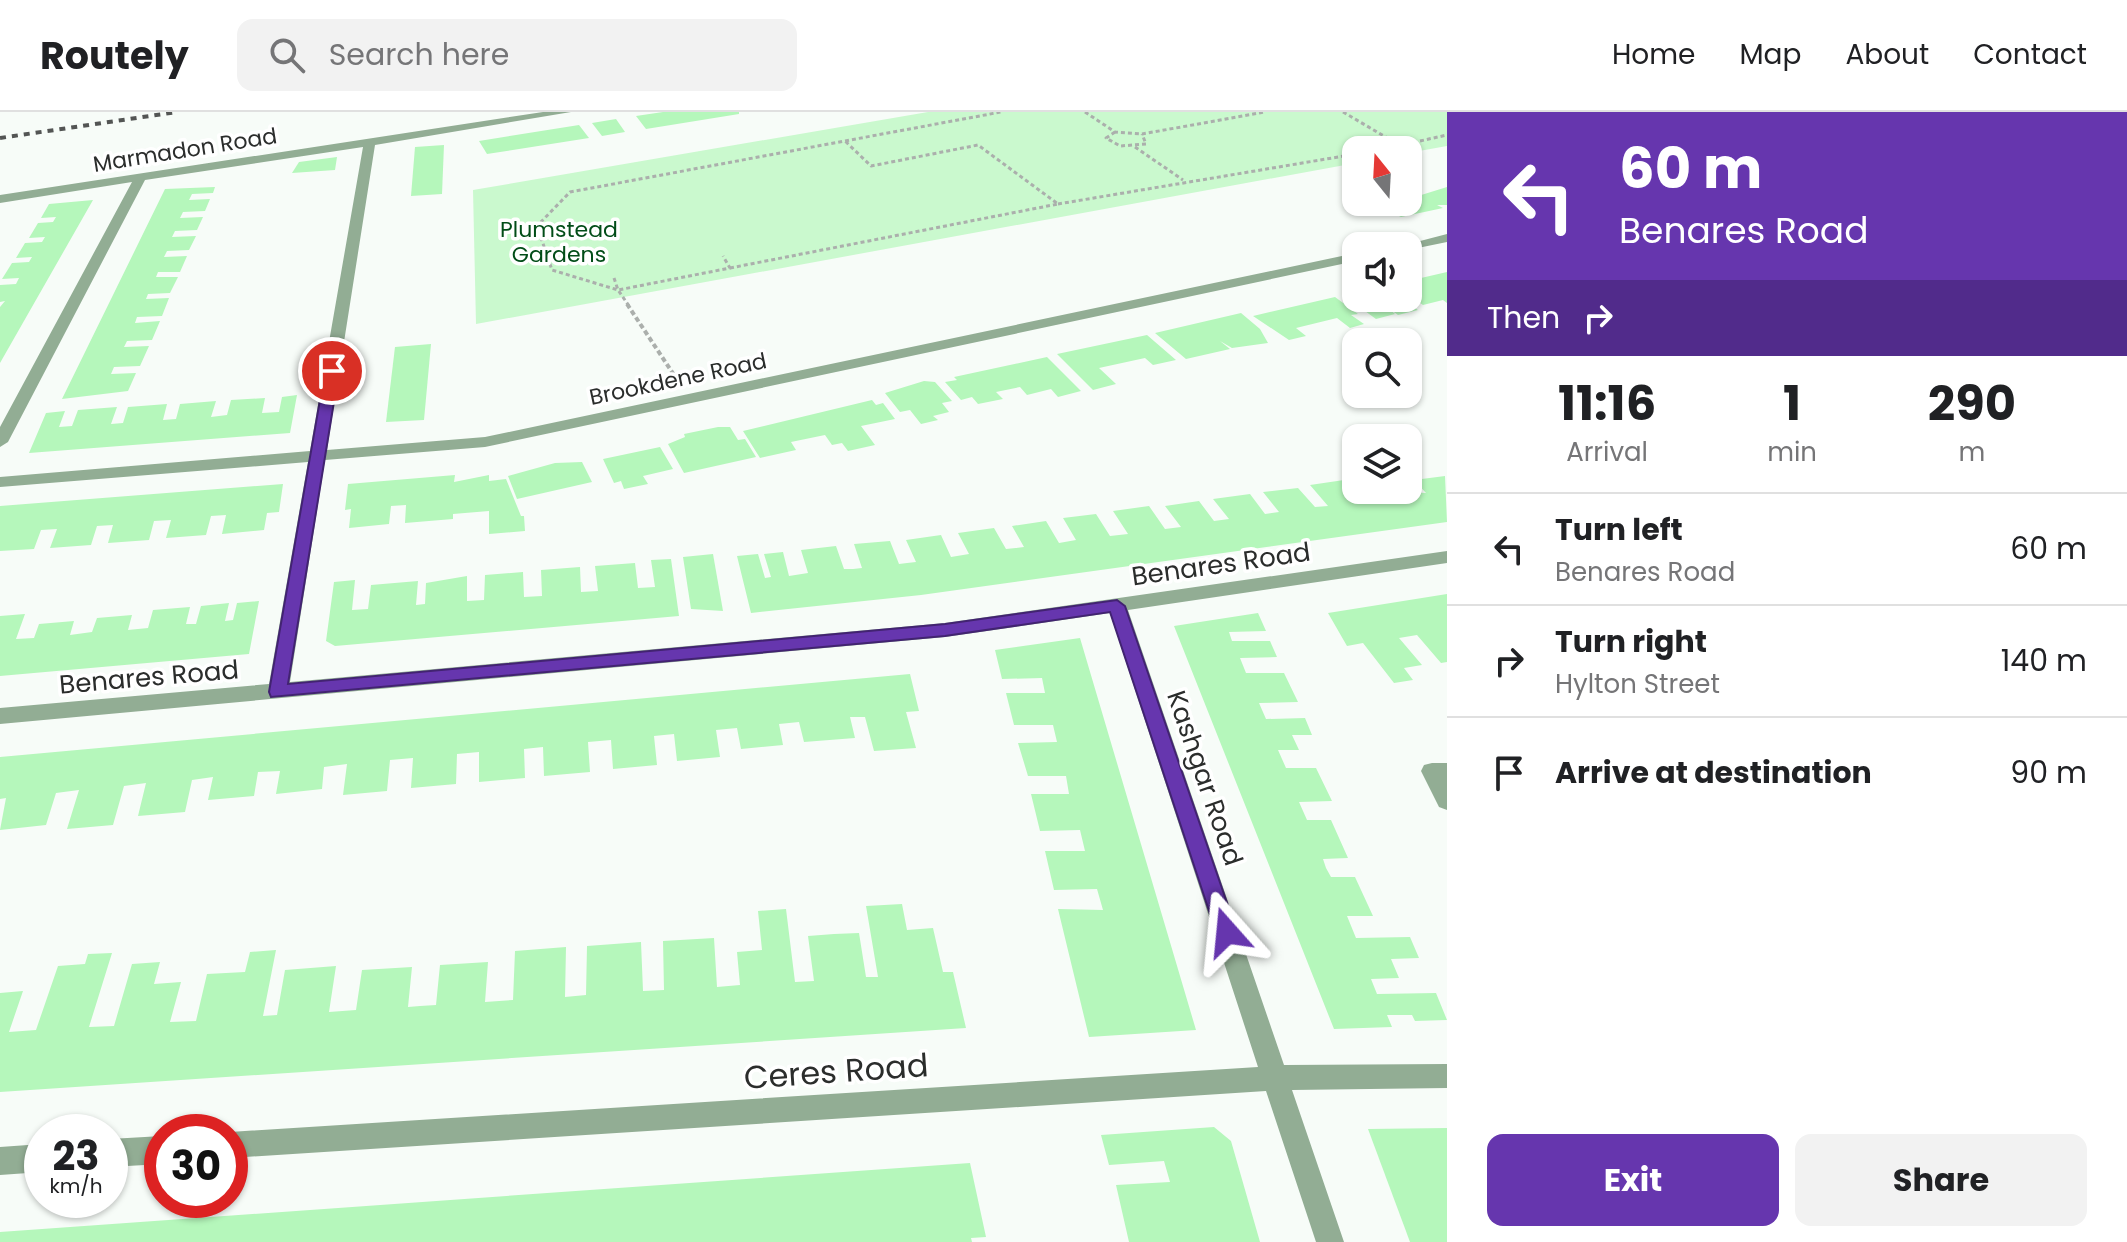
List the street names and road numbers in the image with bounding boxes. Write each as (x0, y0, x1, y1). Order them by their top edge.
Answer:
street label: Marmadon Road (91, 120, 279, 180)
street label: Brookdene Road (586, 345, 770, 413)
street label: Benares Road (1129, 534, 1313, 594)
street label: Benares Road (58, 651, 240, 703)
street label: Kashgar Road (1158, 686, 1252, 870)
street label: Ceres Road (742, 1042, 930, 1100)

